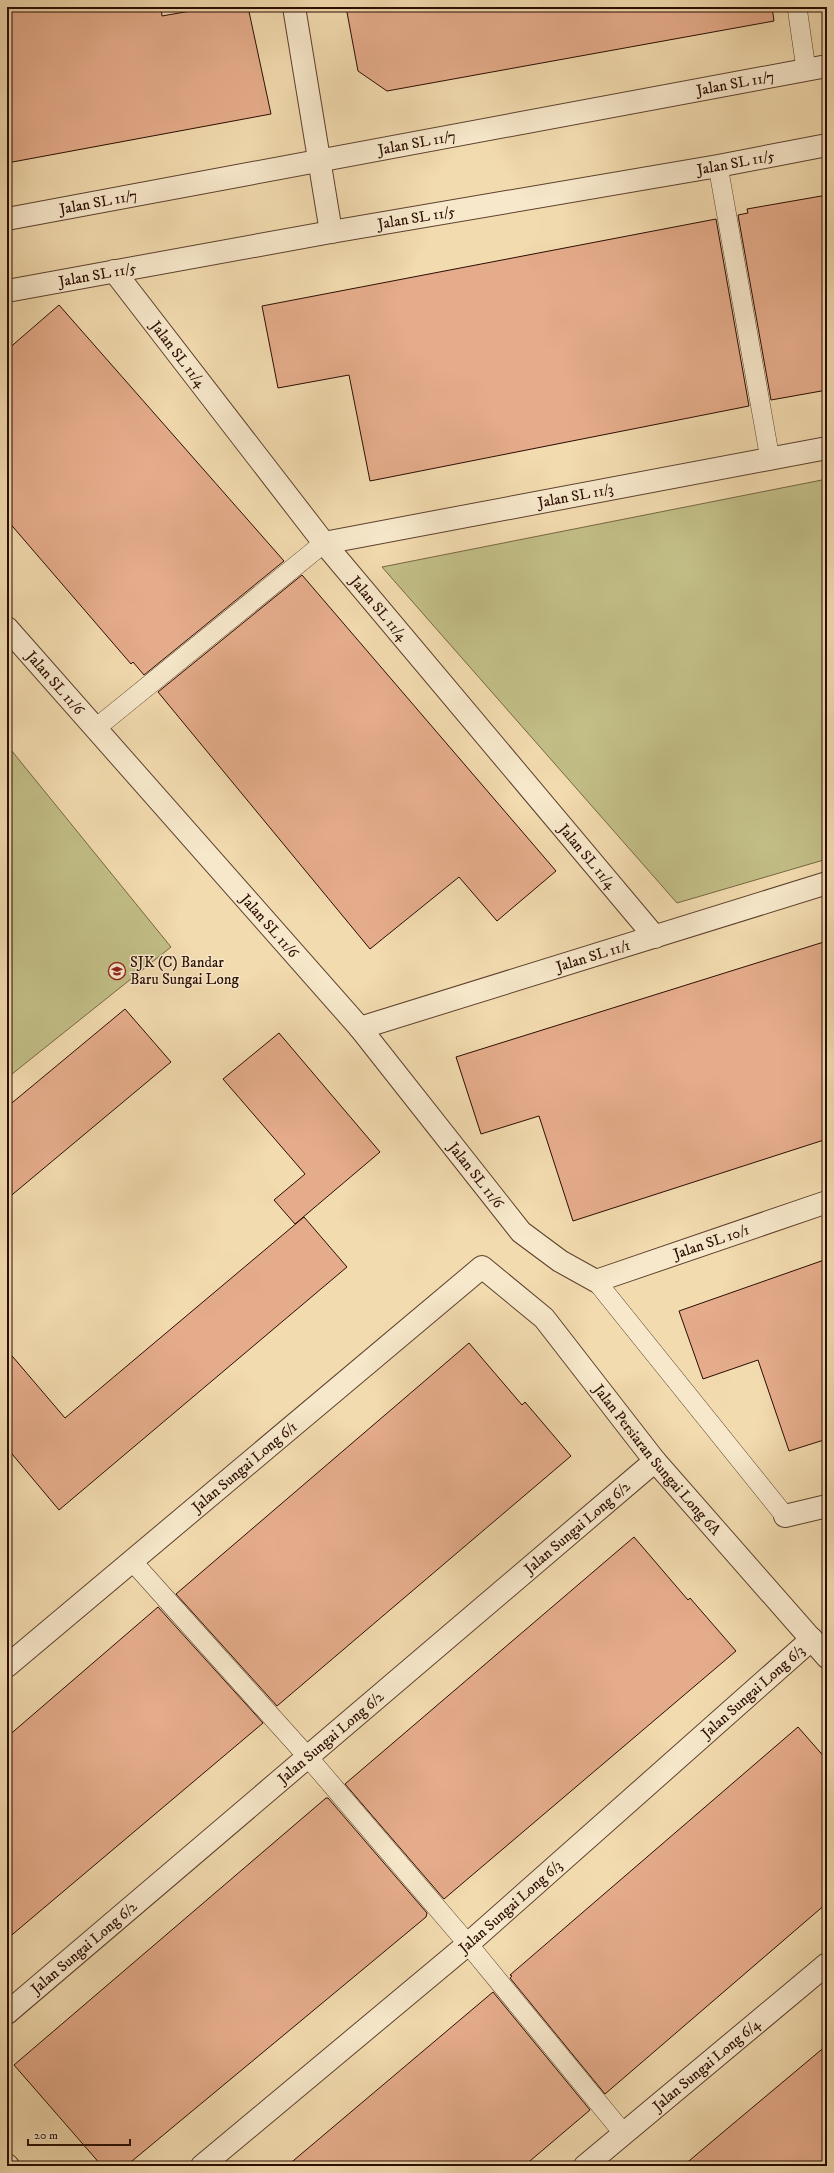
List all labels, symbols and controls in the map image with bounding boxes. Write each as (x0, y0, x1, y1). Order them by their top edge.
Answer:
street label: Jalan SL 11/7 (693, 67, 776, 101)
street label: Jalan SL 11/7 (375, 126, 458, 160)
street label: Jalan SL 11/5 (694, 146, 777, 180)
street label: Jalan SL 11/7 (56, 186, 139, 219)
street label: Jalan SL 11/5 (374, 202, 457, 234)
street label: Jalan SL 11/5 (55, 259, 138, 292)
street label: Jalan SL 11/4 (145, 316, 210, 392)
street label: Jalan SL 11/3 (534, 480, 615, 513)
street label: Jalan SL 11/4 (344, 571, 412, 645)
street label: Jalan SL 11/6 (20, 646, 89, 720)
street label: Jalan SL 11/4 (553, 819, 620, 894)
street label: Jalan SL 11/6 (235, 889, 303, 963)
street label: Jalan SL 11/1 (552, 936, 633, 977)
place label: SJK (C) Bandar Baru Sungai Long (130, 953, 240, 989)
school or university icon: SJK (C) Bandar Baru Sungai Long (107, 961, 127, 981)
street label: Jalan SL 11/6 (443, 1137, 508, 1213)
street label: Jalan SL 10/1 (669, 1220, 752, 1264)
street label: Jalan Persiaran Sungai Long 6A (588, 1379, 725, 1540)
street label: Jalan Sungai Long 6/1 (187, 1417, 301, 1518)
street label: Jalan Sungai Long 6/2 (519, 1477, 635, 1580)
street label: Jalan Sungai Long 6/3 (696, 1641, 809, 1744)
street label: Jalan Sungai Long 6/2 (272, 1687, 388, 1790)
street label: Jalan Sungai Long 6/3 (454, 1856, 566, 1959)
street label: Jalan Sungai Long 6/2 (26, 1897, 142, 2000)
street label: Jalan Sungai Long 6/4 (647, 2015, 765, 2117)
scale bar (28, 2121, 130, 2147)
text: 20 m (34, 2128, 58, 2143)

